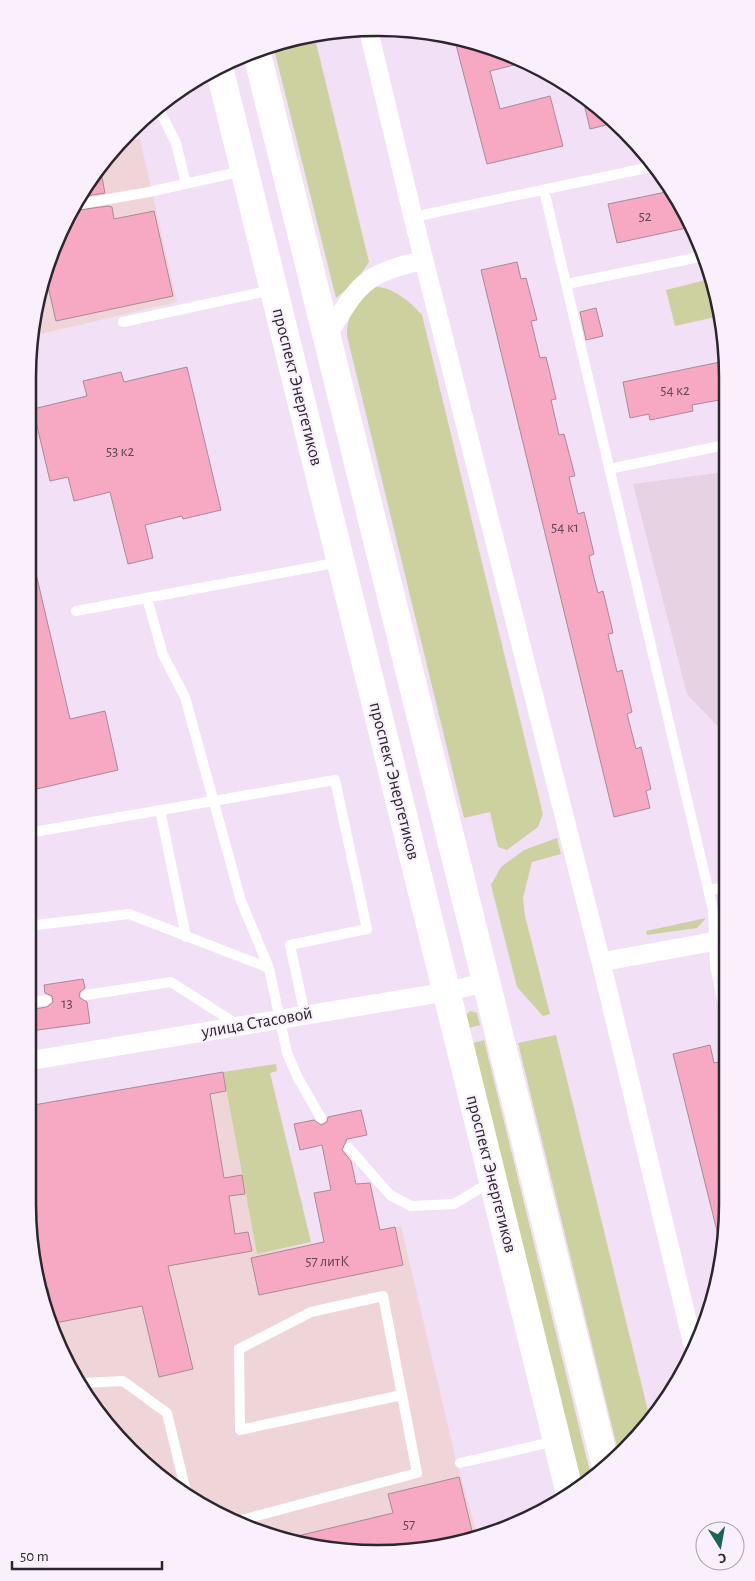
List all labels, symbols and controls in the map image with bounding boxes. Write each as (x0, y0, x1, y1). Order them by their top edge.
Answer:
house number: 52 (638, 209, 652, 224)
street label: проспект Энергетиков (269, 306, 325, 468)
house number: 54 к2 (660, 383, 690, 398)
house number: 53 к2 (106, 444, 134, 459)
house number: 54 к1 (551, 520, 579, 535)
street label: проспект Энергетиков (366, 700, 422, 862)
house number: 13 (61, 996, 73, 1011)
street label: улица Стасовой (199, 1004, 314, 1042)
street label: проспект Энергетиков (463, 1093, 519, 1255)
house number: 57 литК (305, 1254, 349, 1269)
house number: 57 (403, 1517, 415, 1532)
north arrow (695, 1521, 745, 1571)
scale bar (12, 1538, 162, 1570)
text: 50 m (20, 1549, 49, 1564)
text: С (717, 1550, 727, 1565)

